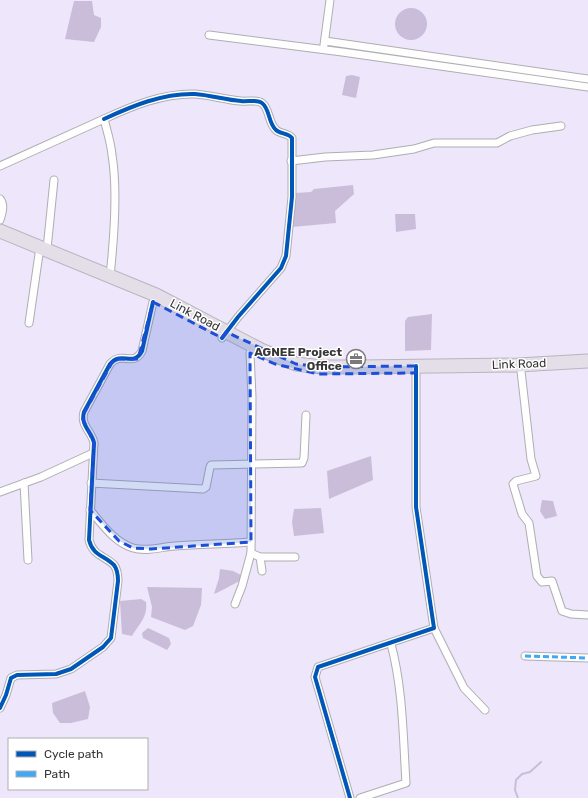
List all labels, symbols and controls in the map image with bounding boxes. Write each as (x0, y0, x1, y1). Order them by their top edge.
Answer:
street label: Link Road (168, 296, 222, 334)
place label: AGNEE Project Office (254, 345, 342, 373)
office icon: AGNEE Project Office (345, 348, 367, 370)
street label: Link Road (492, 356, 546, 372)
legend (8, 738, 148, 790)
text: Cycle path (44, 747, 103, 761)
text: Path (44, 767, 70, 781)

